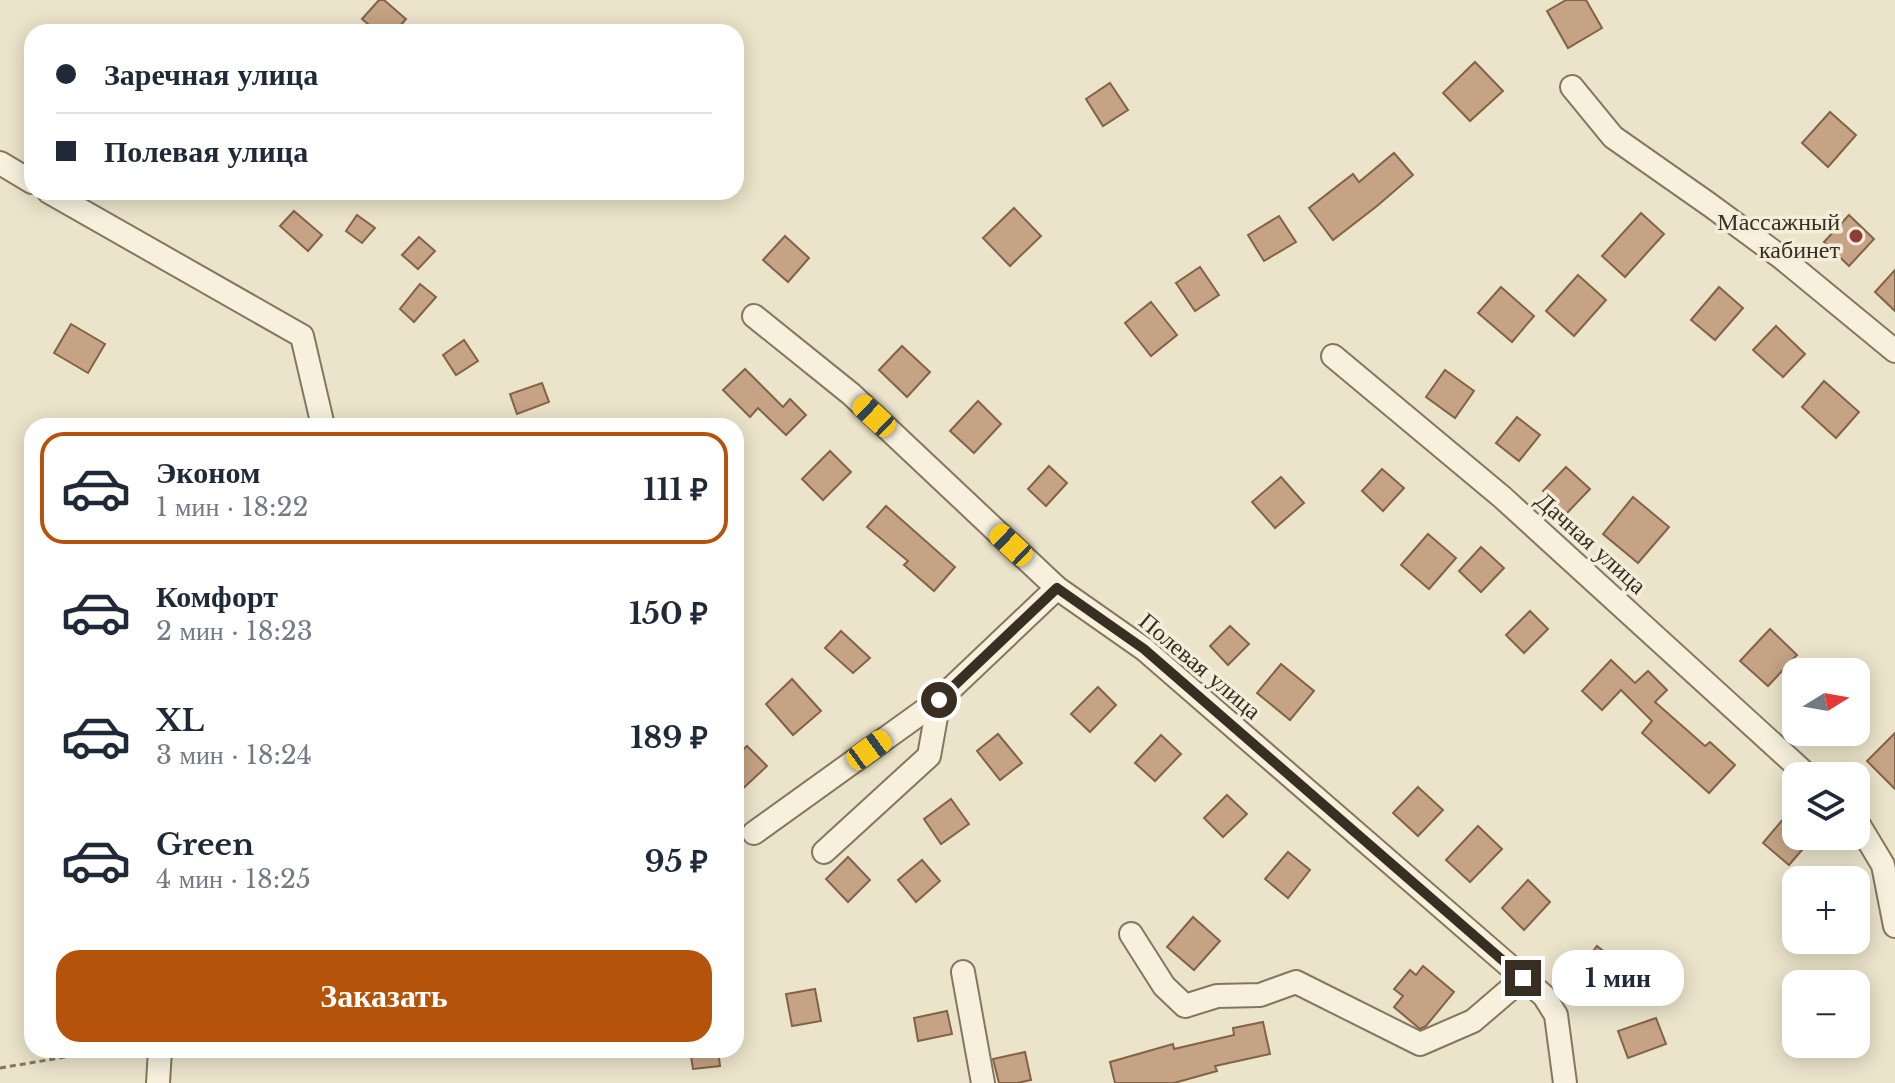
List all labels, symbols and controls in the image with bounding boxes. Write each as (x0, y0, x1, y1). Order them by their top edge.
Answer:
text: Заречная улица (104, 56, 318, 93)
text: Полевая улица (104, 133, 308, 170)
place label: Массажный кабинет (1717, 207, 1841, 264)
marker: Массажный кабинет (1847, 227, 1865, 245)
car (848, 391, 900, 441)
icon: car (60, 452, 132, 524)
text: Эконом (156, 454, 260, 491)
text: 111 ₽ (643, 471, 708, 508)
street label: Дачная улица (1530, 485, 1653, 600)
text: 1 мин · 18:22 (156, 491, 308, 523)
car (985, 520, 1037, 570)
icon: car (60, 576, 132, 648)
text: Комфорт (156, 578, 278, 615)
text: 150 ₽ (629, 595, 708, 632)
street label: Полевая улица (1133, 606, 1268, 725)
text: 2 мин · 18:23 (156, 615, 313, 647)
north arrow (1782, 658, 1870, 746)
map controls (1782, 658, 1870, 1058)
route start (921, 682, 957, 718)
icon: car (60, 700, 132, 772)
text: XL (156, 702, 204, 739)
text: 189 ₽ (630, 719, 708, 756)
car (843, 726, 895, 774)
text: 3 мин · 18:24 (156, 739, 312, 771)
button: layers (1782, 762, 1870, 850)
icon: car (60, 824, 132, 896)
text: Green (156, 826, 254, 863)
text: 95 ₽ (644, 843, 708, 880)
text: 4 мин · 18:25 (156, 863, 311, 895)
button: + (1782, 866, 1870, 954)
button: Заказать (56, 950, 712, 1042)
callout: 1 мин (1551, 950, 1683, 1006)
route end (1505, 960, 1541, 996)
text: 1 мин (1585, 962, 1651, 994)
button: − (1782, 970, 1870, 1058)

